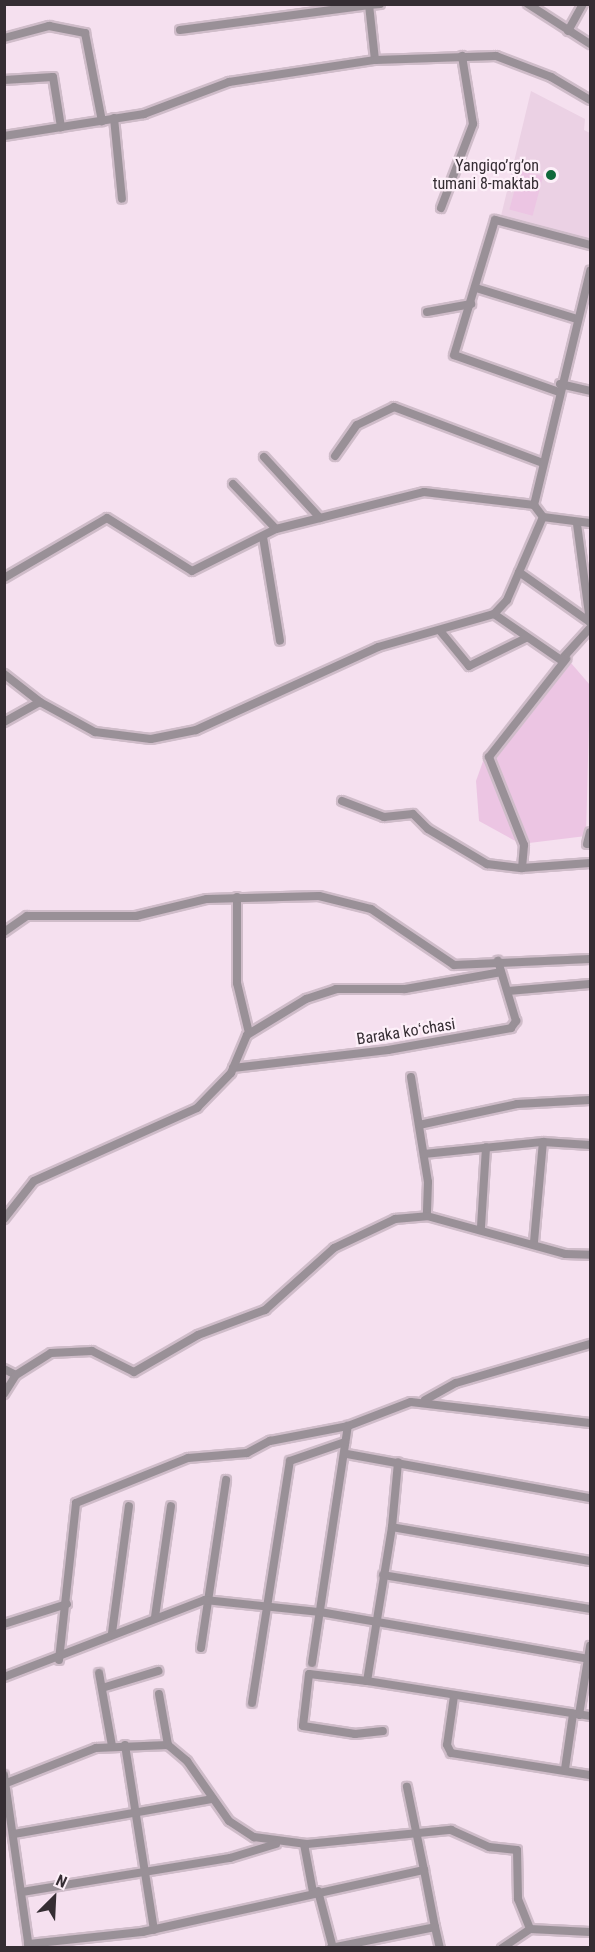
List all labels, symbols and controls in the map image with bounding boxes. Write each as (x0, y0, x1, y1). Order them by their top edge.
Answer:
place label: Yangiqo’rg’on tumani 8-maktab (433, 156, 539, 194)
marker: Yangiqo’rg’on tumani 8-maktab (544, 168, 558, 182)
street label: Baraka koʻchasi (355, 1015, 457, 1049)
north arrow (24, 1868, 84, 1928)
text: N (53, 1870, 70, 1892)

